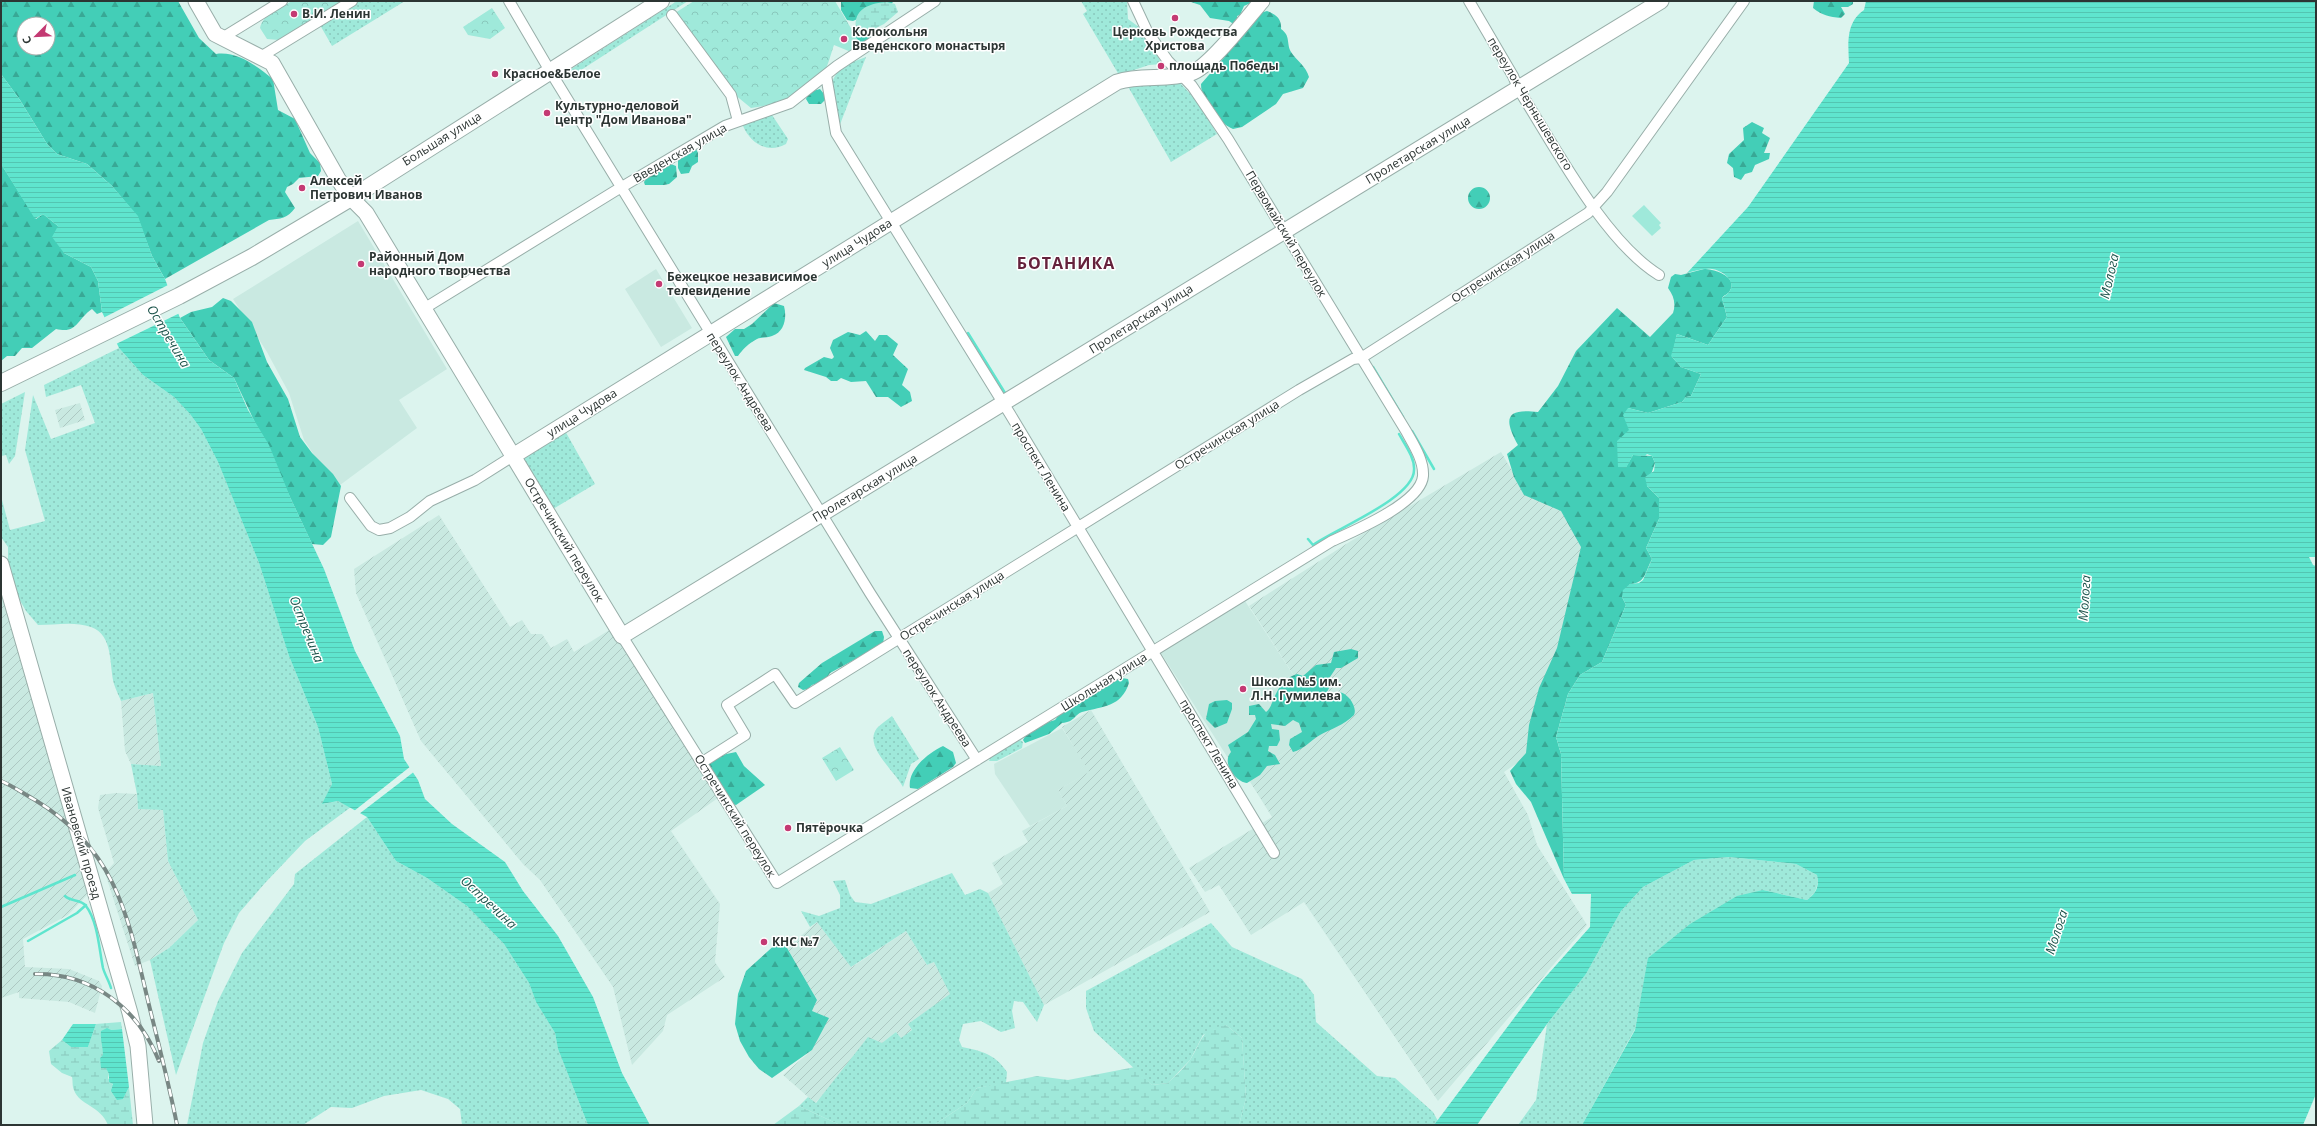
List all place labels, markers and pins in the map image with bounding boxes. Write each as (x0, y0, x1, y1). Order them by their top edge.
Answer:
place label: В.И. Ленин (302, 5, 371, 22)
marker: В.И. Ленин (289, 9, 299, 19)
marker: Церковь Рождества Христова (1170, 13, 1180, 23)
place label: Колокольня Введенского монастыря (852, 23, 1006, 54)
place label: Церковь Рождества Христова (1112, 23, 1238, 54)
marker: Колокольня Введенского монастыря (839, 34, 849, 44)
place label: площадь Победы (1169, 57, 1279, 74)
marker: площадь Победы (1156, 61, 1166, 71)
place label: Красное&Белое (503, 65, 601, 82)
marker: Красное&Белое (490, 69, 500, 79)
place label: Культурно-деловой центр "Дом Иванова" (555, 97, 692, 128)
marker: Культурно-деловой центр "Дом Иванова" (542, 108, 552, 118)
place label: Алексей Петрович Иванов (310, 172, 422, 203)
marker: Алексей Петрович Иванов (297, 183, 307, 193)
place label: Районный Дом народного творчества (369, 248, 511, 279)
marker: Районный Дом народного творчества (356, 259, 366, 269)
place label: Бежецкое независимое телевидение (667, 268, 817, 299)
marker: Бежецкое независимое телевидение (654, 279, 664, 289)
place label: Школа №5 им. Л.Н. Гумилева (1251, 673, 1341, 704)
marker: Школа №5 им. Л.Н. Гумилева (1238, 684, 1248, 694)
place label: Пятёрочка (796, 819, 863, 836)
marker: Пятёрочка (783, 823, 793, 833)
place label: КНС №7 (772, 933, 819, 950)
marker: КНС №7 (759, 937, 769, 947)

